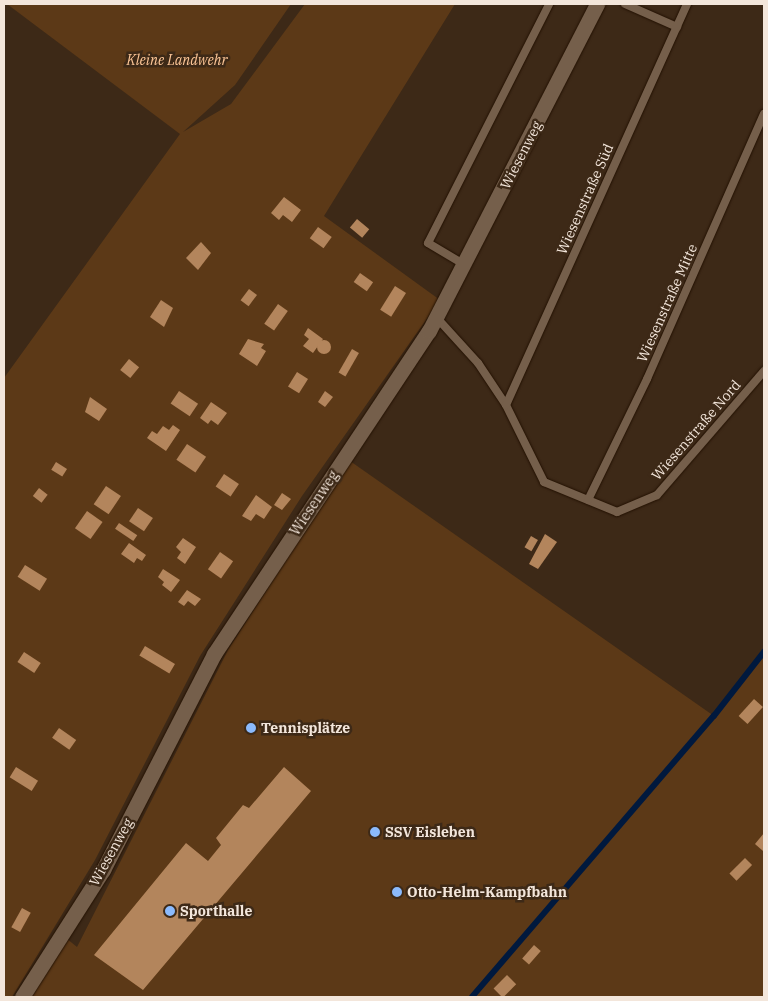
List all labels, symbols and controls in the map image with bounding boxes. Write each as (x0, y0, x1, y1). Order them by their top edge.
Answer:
park label: Kleine Landwehr (126, 52, 228, 68)
street label: Wiesenweg (497, 118, 545, 192)
street label: Wiesenstraße Süd (553, 141, 617, 257)
street label: Wiesenstraße Mitte (633, 241, 701, 365)
street label: Wiesenstraße Nord (648, 376, 744, 484)
street label: Wiesenweg (286, 468, 342, 538)
place label: Tennisplätze (261, 720, 350, 736)
marker: Tennisplätze (245, 722, 257, 734)
street label: Wiesenweg (86, 815, 136, 889)
place label: SSV Eisleben (385, 824, 475, 840)
marker: SSV Eisleben (369, 826, 381, 838)
place label: Otto-Helm-Kampfbahn (407, 884, 567, 900)
marker: Otto-Helm-Kampfbahn (391, 886, 403, 898)
place label: Sporthalle (180, 903, 252, 919)
marker: Sporthalle (164, 905, 176, 917)

